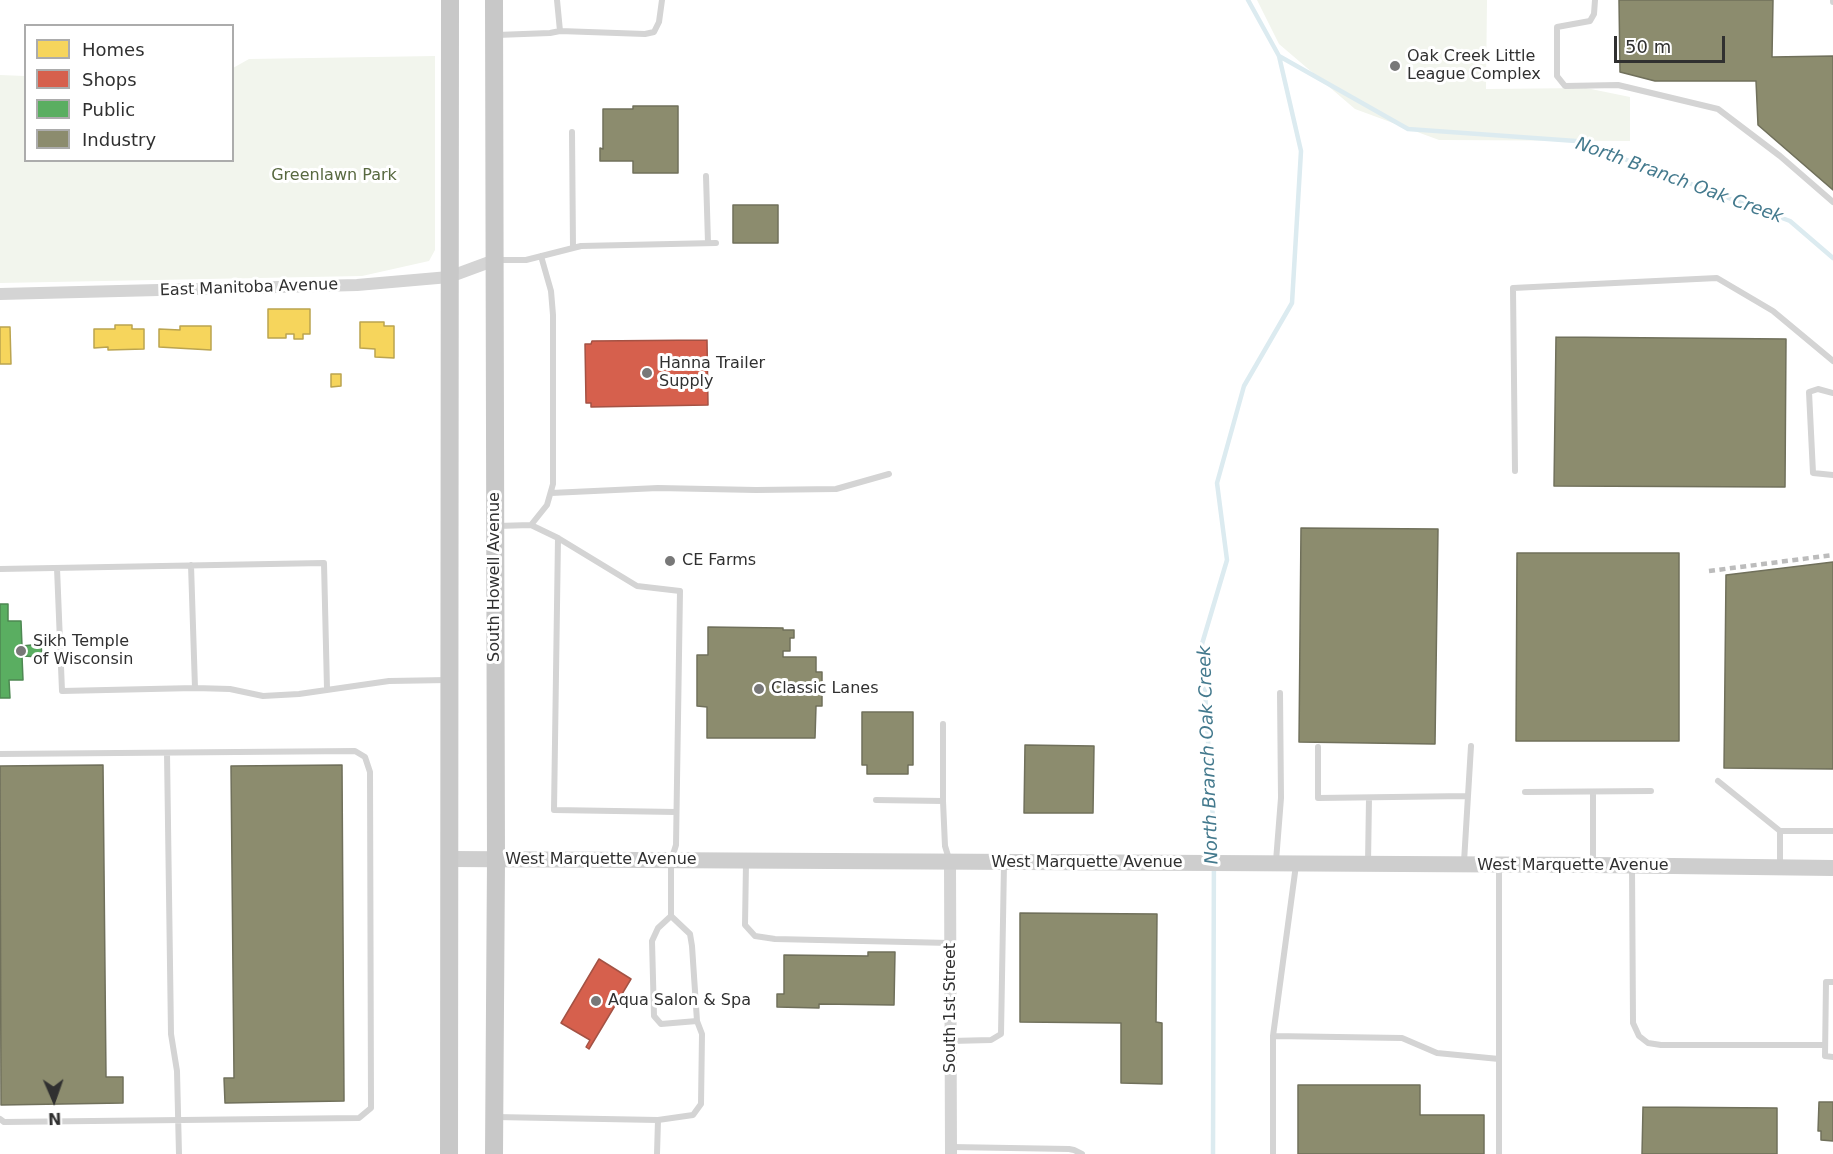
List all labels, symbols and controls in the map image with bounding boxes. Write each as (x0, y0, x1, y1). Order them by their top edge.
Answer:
legend (24, 24, 234, 162)
scale bar (1617, 24, 1728, 62)
text: 50 m (1625, 36, 1671, 57)
text: Homes (82, 39, 145, 60)
place label: Oak Creek Little League Complex (1407, 47, 1541, 85)
marker: Oak Creek Little League Complex (1388, 59, 1402, 73)
text: Shops (82, 69, 137, 90)
text: Public (82, 99, 135, 120)
text: Industry (82, 129, 156, 150)
water label: North Branch Oak Creek (1572, 133, 1786, 229)
park label: Greenlawn Park (271, 166, 397, 186)
street label: East Manitoba Avenue (160, 275, 338, 301)
place label: Hanna Trailer Supply (659, 354, 765, 392)
marker: Hanna Trailer Supply (640, 366, 654, 380)
street label: South Howell Avenue (485, 492, 505, 662)
place label: CE Farms (682, 551, 756, 571)
marker: CE Farms (663, 554, 677, 568)
place label: Sikh Temple of Wisconsin (33, 632, 133, 670)
marker: Sikh Temple of Wisconsin (14, 644, 28, 658)
water label: North Branch Oak Creek (1194, 645, 1224, 865)
place label: Classic Lanes (771, 679, 878, 699)
marker: Classic Lanes (752, 682, 766, 696)
street label: West Marquette Avenue (505, 850, 697, 870)
street label: West Marquette Avenue (991, 853, 1183, 873)
street label: West Marquette Avenue (1477, 856, 1669, 876)
street label: South 1st Street (941, 943, 961, 1073)
place label: Aqua Salon & Spa (608, 991, 751, 1011)
marker: Aqua Salon & Spa (589, 994, 603, 1008)
north arrow (24, 1070, 84, 1130)
text: N (48, 1109, 62, 1128)

